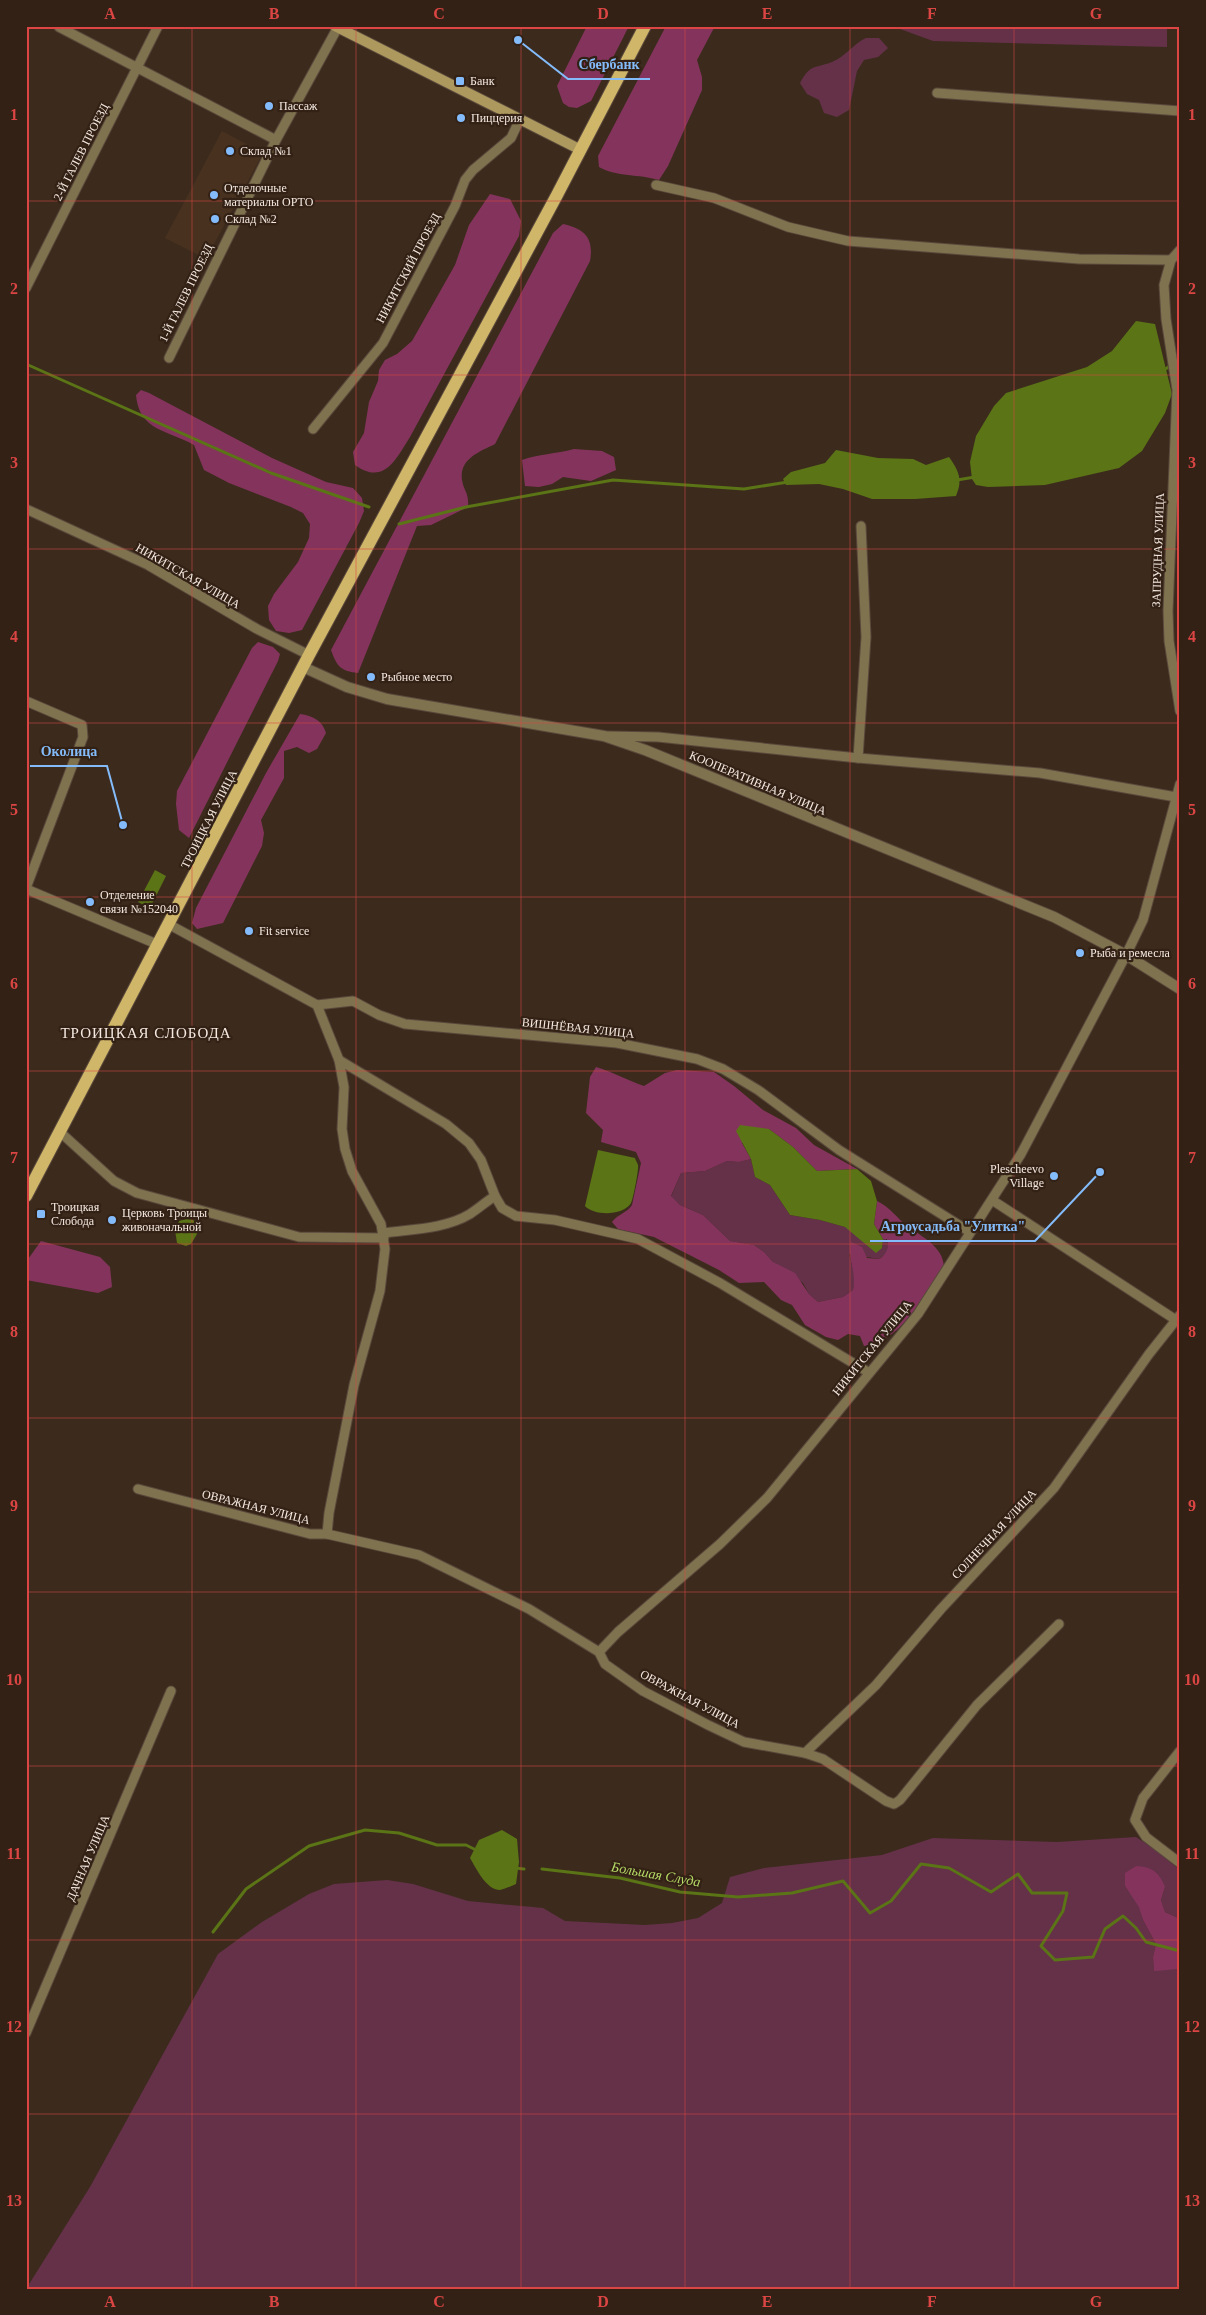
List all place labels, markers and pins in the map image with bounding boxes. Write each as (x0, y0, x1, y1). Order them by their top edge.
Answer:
callout: Сбербанк (568, 50, 650, 79)
place label: Банк (470, 74, 495, 88)
marker: Банк (454, 75, 466, 87)
place label: Пассаж (279, 99, 318, 113)
marker: Пассаж (263, 100, 275, 112)
place label: Пиццерия (471, 111, 523, 125)
marker: Пиццерия (455, 112, 467, 124)
place label: Склад №1 (240, 144, 292, 158)
marker: Склад №1 (224, 145, 236, 157)
place label: Отделочные материалы ОРТО (224, 181, 314, 209)
marker: Отделочные материалы ОРТО (208, 189, 220, 201)
place label: Склад №2 (225, 212, 277, 226)
marker: Склад №2 (209, 213, 221, 225)
place label: Рыбное место (381, 670, 452, 684)
marker: Рыбное место (365, 671, 377, 683)
callout: Околица (30, 737, 107, 766)
place label: Отделение связи №152040 (100, 888, 178, 916)
marker: Отделение связи №152040 (84, 896, 96, 908)
place label: Fit service (259, 924, 309, 938)
marker: Fit service (243, 925, 255, 937)
place label: Рыба и ремесла (1090, 946, 1170, 960)
marker: Рыба и ремесла (1074, 947, 1086, 959)
place label: Plescheevo Village (990, 1162, 1044, 1190)
marker: Plescheevo Village (1048, 1170, 1060, 1182)
place label: Троицкая Слобода (51, 1200, 100, 1228)
place label: Церковь Троицы живоначальной (121, 1206, 207, 1234)
marker: Троицкая Слобода (35, 1208, 47, 1220)
callout: Агроусадьба "Улитка" (870, 1212, 1035, 1241)
marker: Церковь Троицы живоначальной (106, 1214, 118, 1226)

